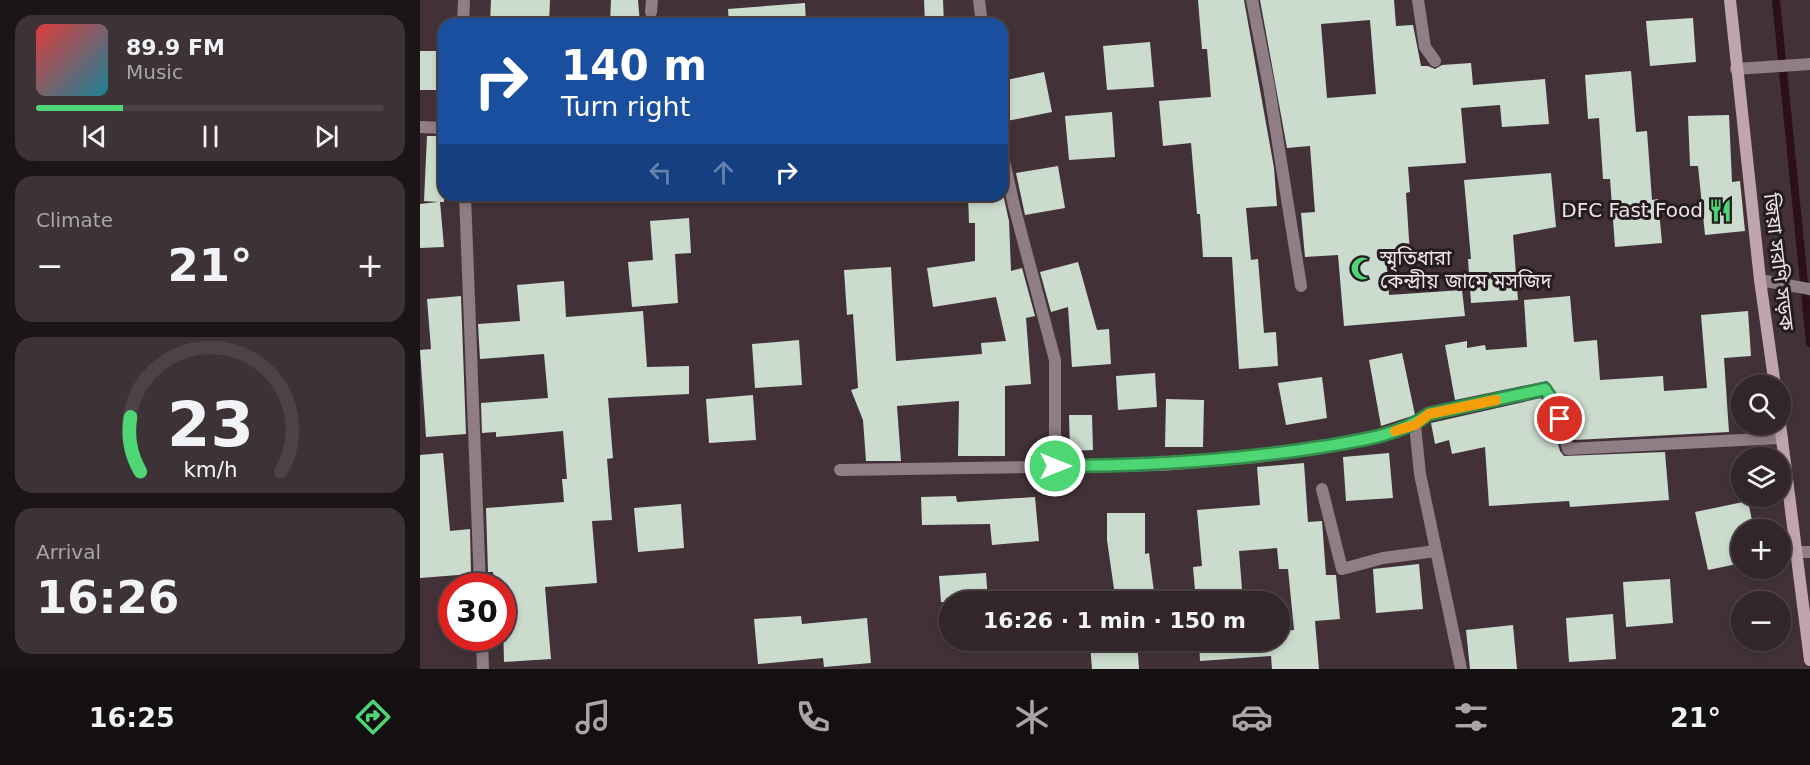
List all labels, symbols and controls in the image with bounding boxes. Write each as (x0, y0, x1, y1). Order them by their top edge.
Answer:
text: 89.9 FM (126, 35, 225, 60)
text: 140 m (561, 41, 707, 90)
icon: right (462, 42, 540, 120)
text: Music (126, 60, 183, 84)
text: Turn right (561, 91, 690, 122)
icon: previous (78, 120, 111, 153)
icon: pause (194, 120, 227, 153)
icon: next (310, 120, 343, 153)
icon: left (644, 156, 677, 189)
icon: ahead (707, 156, 740, 189)
icon: right (770, 156, 803, 189)
street label: জিয়া সরণি সড়ক (1759, 191, 1799, 333)
restaurant icon: DFC Fast Food (1708, 197, 1734, 223)
place label: DFC Fast Food (1561, 198, 1703, 222)
text: Climate (36, 208, 113, 232)
text: 21° (167, 239, 253, 292)
text: − (36, 246, 64, 285)
text: + (356, 246, 384, 285)
place label: স্মৃতিধারা কেন্দ্রীয় জামে মসজিদ (1379, 246, 1553, 293)
mosque icon: স্মৃতিধারা কেন্দ্রীয় জামে মসজিদ (1349, 256, 1375, 282)
map controls (1731, 375, 1791, 651)
button: search (1731, 375, 1791, 435)
text: 23 (167, 388, 253, 461)
pin (1534, 393, 1585, 444)
icon: arrive (1543, 402, 1576, 435)
position arrow (1023, 434, 1087, 498)
button: layers (1731, 447, 1791, 507)
text: km/h (183, 457, 237, 482)
button: + (1731, 519, 1791, 579)
text: Arrival (36, 540, 101, 564)
text: 16:26 (36, 571, 179, 624)
speed limit sign: 30 (438, 573, 516, 651)
button: − (1731, 591, 1791, 651)
text: 16:26 · 1 min · 150 m (983, 608, 1246, 633)
icon: directions (352, 696, 394, 738)
icon: music (572, 696, 614, 738)
icon: phone (792, 696, 834, 738)
icon: climate (1011, 696, 1053, 738)
icon: car (1231, 696, 1273, 738)
icon: filters (1450, 696, 1492, 738)
text: 16:25 (89, 702, 175, 733)
text: 21° (1670, 702, 1721, 733)

